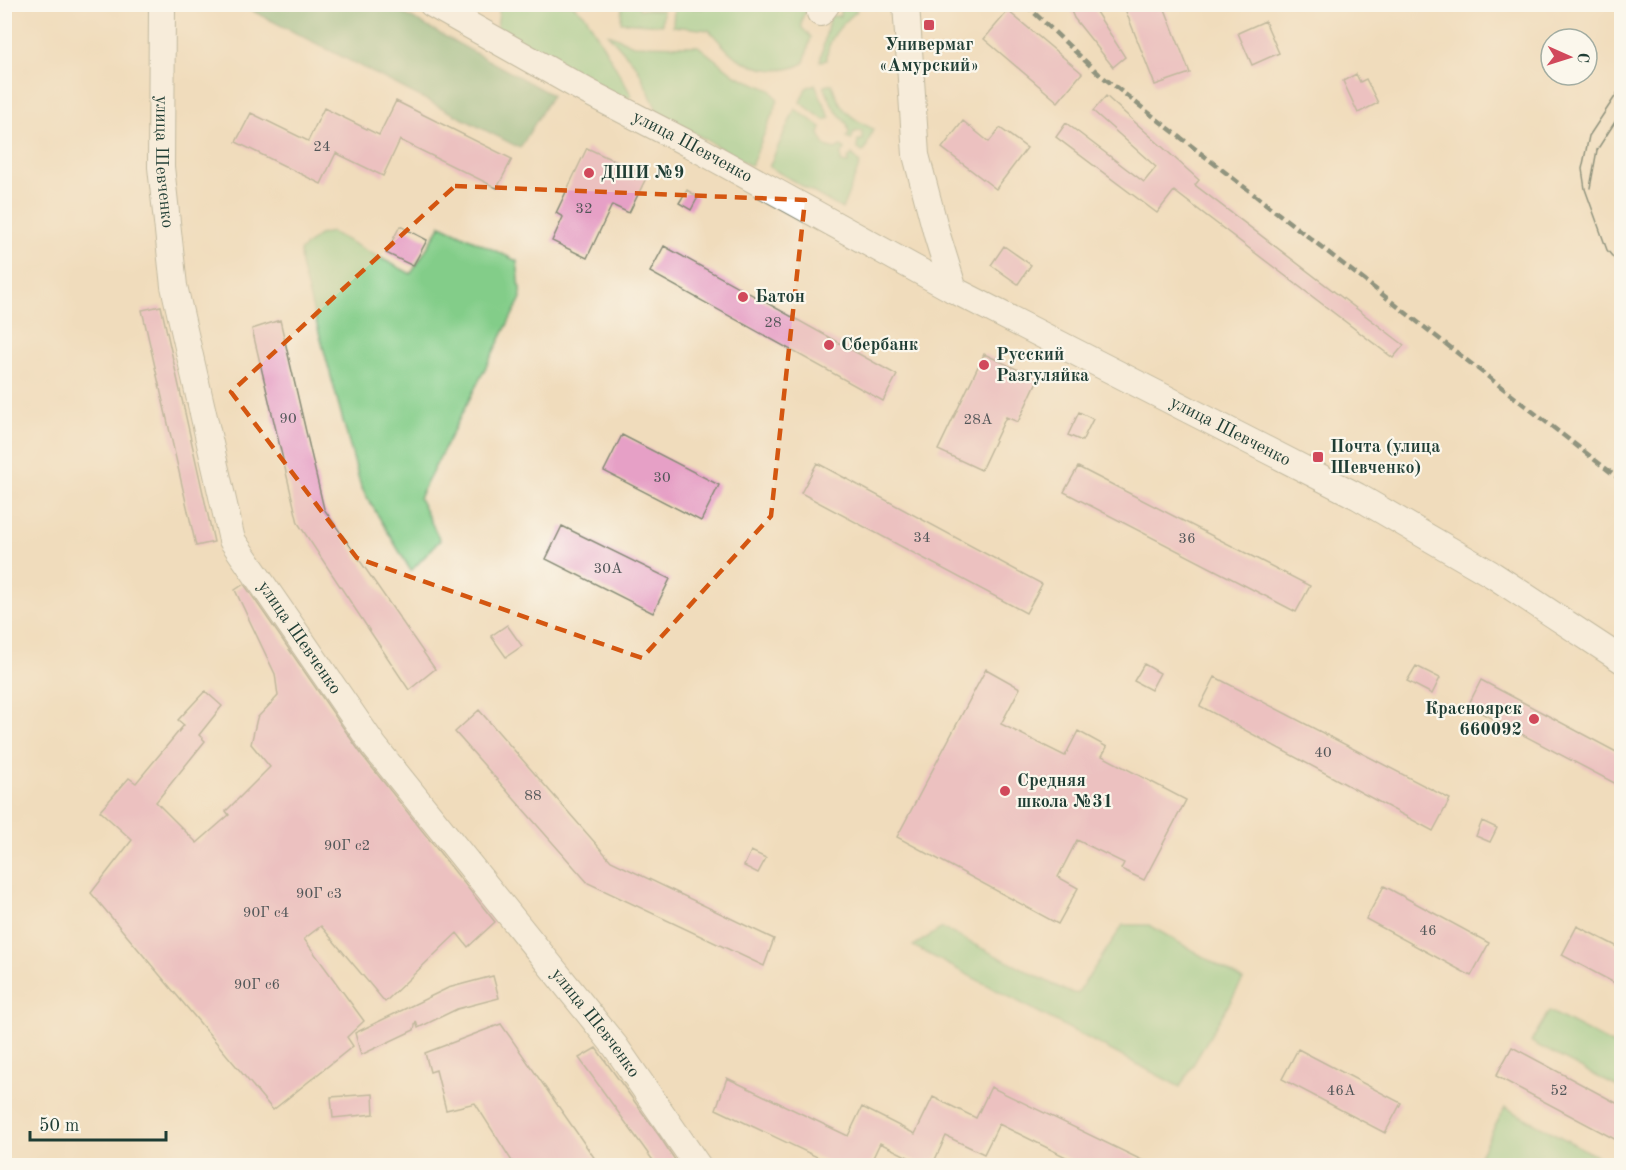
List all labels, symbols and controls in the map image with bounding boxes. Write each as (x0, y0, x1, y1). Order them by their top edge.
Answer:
marker: Универмаг «Амурский» (922, 18, 936, 32)
north arrow (1539, 27, 1599, 87)
place label: Универмаг «Амурский» (879, 36, 979, 75)
text: С (1574, 52, 1590, 63)
street label: улица Шевченко (152, 95, 177, 229)
street label: улица Шевченко (630, 108, 755, 186)
house number: 24 (313, 140, 331, 155)
place label: ДШИ №9 (601, 164, 684, 182)
marker: ДШИ №9 (582, 166, 596, 180)
house number: 32 (575, 202, 593, 217)
place label: Батон (755, 288, 805, 306)
marker: Батон (736, 290, 750, 304)
house number: 28 (764, 316, 782, 331)
place label: Сбербанк (841, 336, 919, 354)
marker: Сбербанк (822, 338, 836, 352)
place label: Русский Разгуляйка (996, 346, 1089, 385)
marker: Русский Разгуляйка (977, 358, 991, 372)
street label: улица Шевченко (1167, 393, 1294, 470)
house number: 90 (279, 412, 297, 427)
house number: 28А (964, 413, 993, 428)
place label: Почта (улица Шевченко) (1330, 438, 1440, 477)
marker: Почта (улица Шевченко) (1311, 450, 1325, 464)
house number: 30 (653, 471, 671, 486)
house number: 34 (913, 531, 931, 546)
house number: 36 (1178, 532, 1196, 547)
house number: 30А (594, 562, 623, 577)
street label: улица Шевченко (254, 578, 345, 698)
place label: Красноярск 660092 (1425, 700, 1523, 739)
marker: Красноярск 660092 (1527, 712, 1541, 726)
house number: 40 (1314, 746, 1332, 761)
place label: Средняя школа №31 (1017, 772, 1113, 811)
marker: Средняя школа №31 (998, 784, 1012, 798)
house number: 88 (524, 789, 542, 804)
house number: 90Г с2 (324, 839, 370, 854)
house number: 90Г с3 (296, 887, 342, 902)
house number: 90Г с4 (243, 906, 289, 921)
house number: 46 (1419, 924, 1437, 939)
street label: улица Шевченко (547, 965, 643, 1081)
house number: 90Г с6 (234, 978, 280, 993)
house number: 46А (1327, 1084, 1356, 1099)
house number: 52 (1550, 1084, 1568, 1099)
scale bar (30, 1104, 166, 1142)
text: 50 m (39, 1117, 79, 1135)

